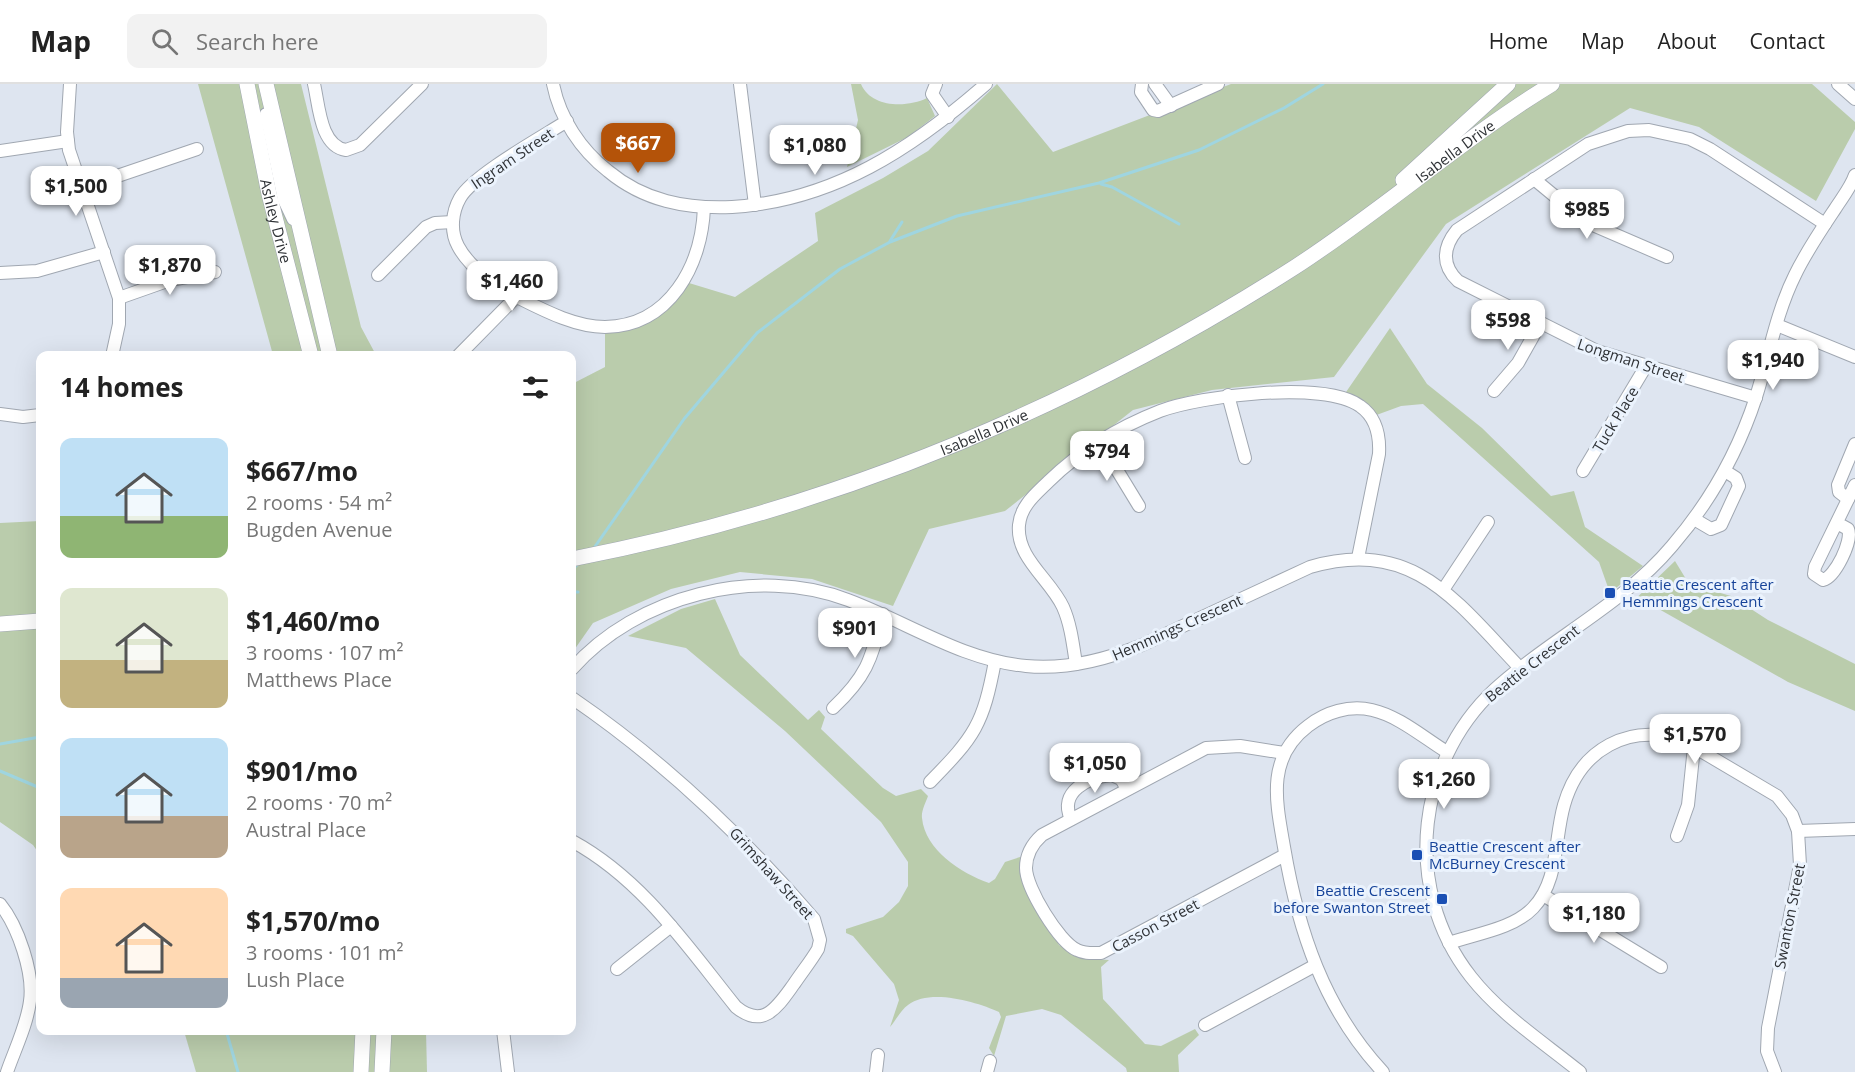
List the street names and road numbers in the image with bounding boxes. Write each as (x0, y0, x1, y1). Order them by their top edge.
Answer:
street label: Isabella Drive (1411, 115, 1499, 187)
street label: Ingram Street (467, 123, 557, 193)
street label: Ashley Drive (256, 177, 296, 265)
street label: Longman Street (1575, 333, 1687, 387)
street label: Tuck Place (1588, 382, 1642, 456)
street label: Isabella Drive (937, 404, 1031, 459)
street label: Hemmings Crescent (1109, 589, 1245, 665)
street label: Beattie Crescent (1481, 620, 1583, 706)
street label: Grimshaw Street (725, 823, 819, 923)
street label: Swanton Street (1769, 862, 1809, 970)
street label: Casson Street (1108, 894, 1202, 956)

